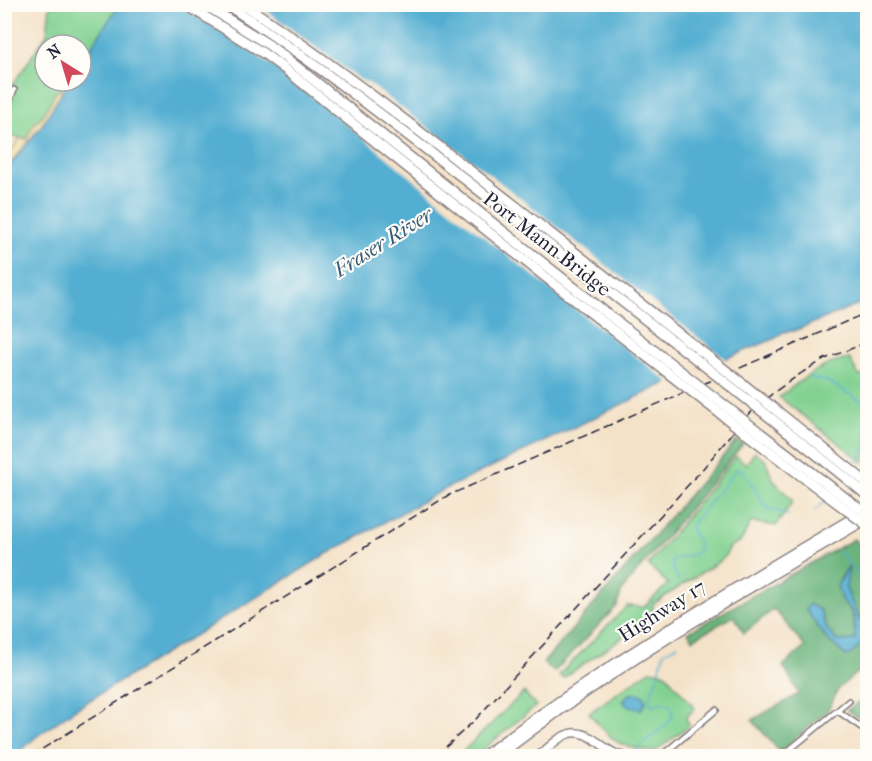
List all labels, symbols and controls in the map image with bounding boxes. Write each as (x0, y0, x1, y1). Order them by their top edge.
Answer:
north arrow (33, 33, 93, 93)
text: N (44, 40, 66, 63)
street label: Port Mann Bridge (479, 187, 615, 301)
water label: Fraser River (328, 201, 438, 282)
street label: Highway 17 (614, 575, 710, 647)

